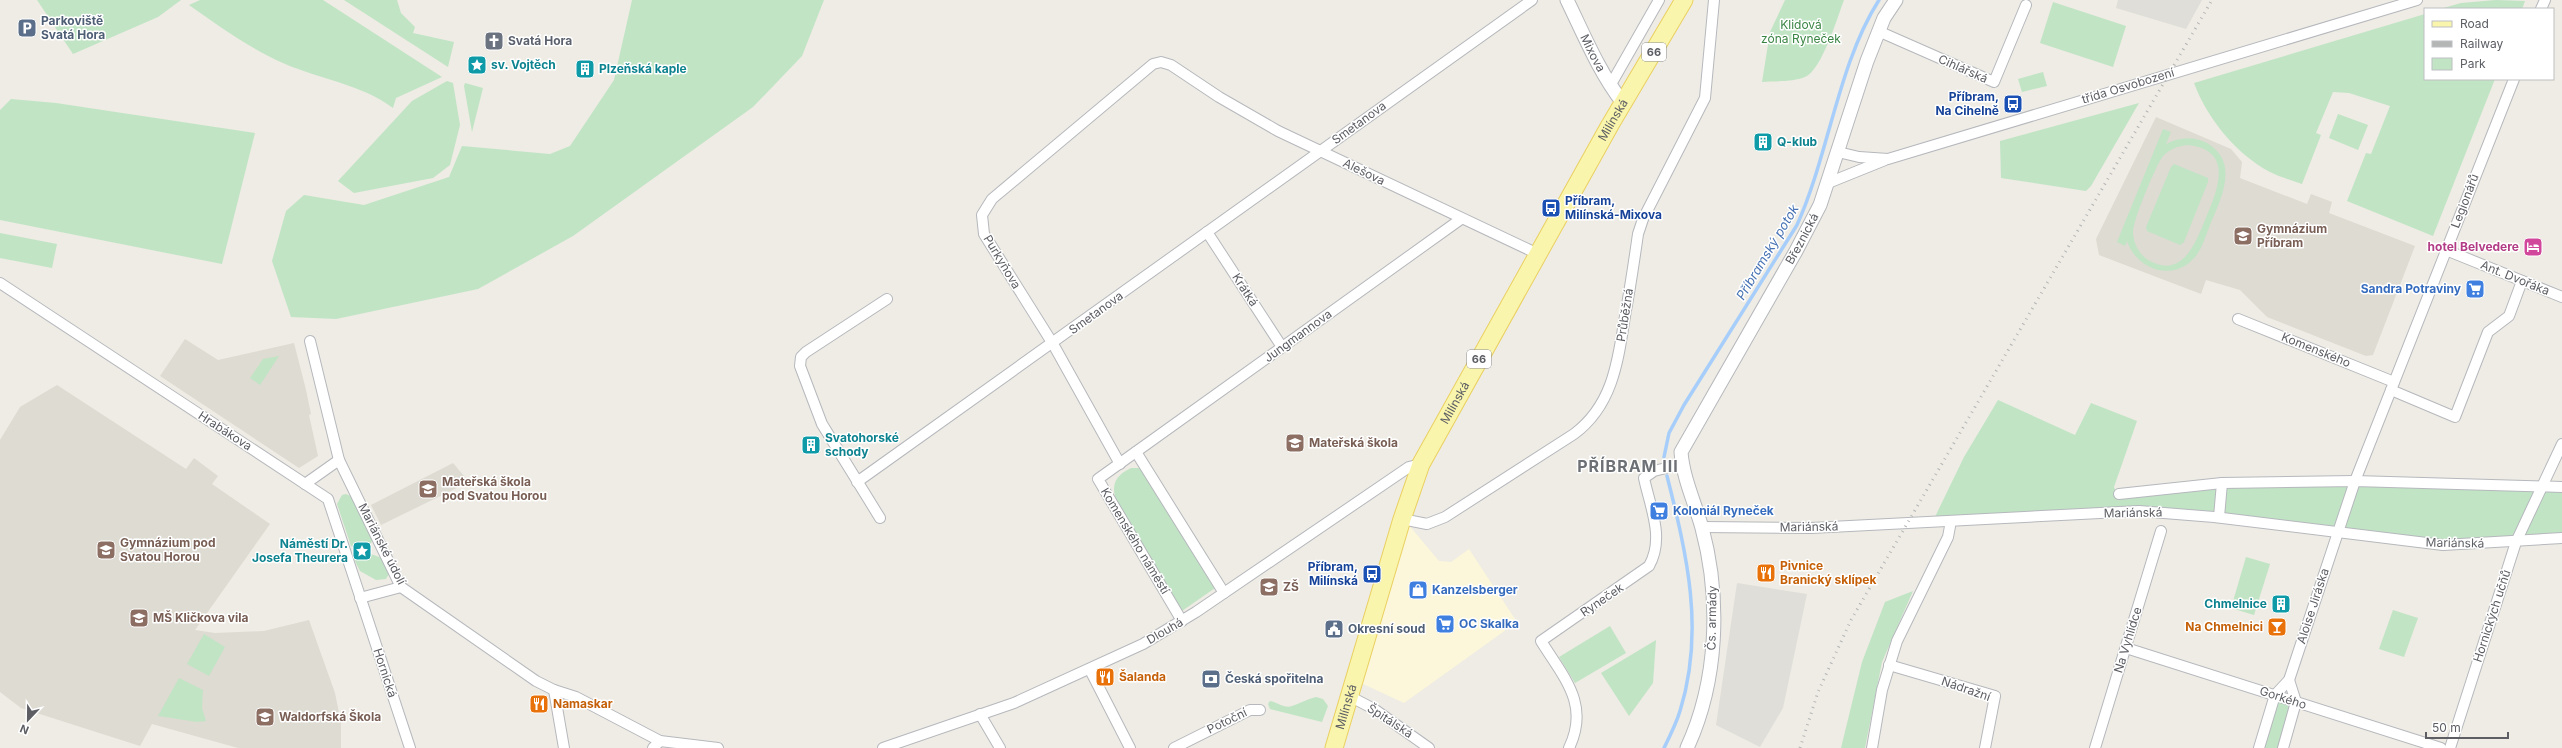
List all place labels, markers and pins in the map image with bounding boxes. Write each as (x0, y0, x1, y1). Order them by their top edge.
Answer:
place label: Parkoviště Svatá Hora (41, 13, 105, 42)
parking icon: Parkoviště Svatá Hora (16, 17, 38, 39)
church icon: Svatá Hora (483, 30, 505, 52)
place label: Svatá Hora (508, 33, 572, 48)
place icon: sv. Vojtěch (466, 54, 488, 76)
place label: sv. Vojtěch (491, 57, 556, 72)
building icon: Plzeňská kaple (574, 58, 596, 80)
place label: Plzeňská kaple (599, 61, 687, 76)
place label: Příbram, Na Cihelně (1935, 89, 1999, 118)
bus stop icon: Příbram, Na Cihelně (2002, 93, 2024, 115)
building icon: Q-klub (1752, 131, 1774, 153)
place label: Q-klub (1777, 134, 1818, 149)
place label: Příbram, Milínská-Mixova (1565, 193, 1662, 222)
bus stop icon: Příbram, Milínská-Mixova (1540, 197, 1562, 219)
place label: Gymnázium Příbram (2257, 221, 2327, 250)
school or university icon: Gymnázium Příbram (2232, 225, 2254, 247)
hotel icon: hotel Belvedere (2522, 236, 2544, 258)
place label: hotel Belvedere (2428, 239, 2519, 254)
supermarket icon: Sandra Potraviny (2464, 278, 2486, 300)
place label: Sandra Potraviny (2361, 281, 2462, 296)
place label: Svatohorské schody (825, 430, 899, 459)
school or university icon: Mateřská škola (1284, 432, 1306, 454)
building icon: Svatohorské schody (800, 434, 822, 456)
place label: Mateřská škola (1309, 435, 1398, 450)
place label: Mateřská škola pod Svatou Horou (442, 474, 547, 503)
school or university icon: Mateřská škola pod Svatou Horou (417, 478, 439, 500)
supermarket icon: Koloniál Ryneček (1648, 500, 1670, 522)
place label: Koloniál Ryneček (1673, 503, 1774, 518)
place label: Gymnázium pod Svatou Horou (120, 535, 216, 564)
place label: Náměstí Dr. Josefa Theurera (252, 536, 348, 565)
school or university icon: Gymnázium pod Svatou Horou (95, 539, 117, 561)
place icon: Náměstí Dr. Josefa Theurera (351, 540, 373, 562)
place label: Pivnice Branický sklípek (1780, 558, 1876, 587)
place label: Příbram, Milínská (1308, 559, 1358, 588)
restaurant icon: Pivnice Branický sklípek (1755, 562, 1777, 584)
bus stop icon: Příbram, Milínská (1361, 563, 1383, 585)
school or university icon: ZŠ (1258, 576, 1280, 598)
place label: ZŠ (1283, 579, 1299, 594)
shop icon: Kanzelsberger (1407, 579, 1429, 601)
place label: Kanzelsberger (1432, 582, 1518, 597)
building icon: Chmelnice (2270, 593, 2292, 615)
place label: Chmelnice (2204, 596, 2267, 611)
school or university icon: MŠ Kličkova vila (128, 607, 150, 629)
place label: MŠ Kličkova vila (153, 610, 248, 625)
supermarket icon: OC Skalka (1434, 613, 1456, 635)
place label: OC Skalka (1459, 616, 1519, 631)
bar icon: Na Chmelnici (2266, 616, 2288, 638)
public building icon: Okresní soud (1323, 618, 1345, 640)
place label: Na Chmelnici (2185, 619, 2263, 634)
place label: Okresní soud (1348, 621, 1425, 636)
restaurant icon: Šalanda (1094, 666, 1116, 688)
bank icon: Česká spořitelna (1200, 668, 1222, 690)
place label: Šalanda (1119, 669, 1166, 684)
place label: Česká spořitelna (1225, 671, 1324, 686)
restaurant icon: Namaskar (528, 693, 550, 715)
place label: Namaskar (553, 696, 613, 711)
school or university icon: Waldorfská Škola (254, 706, 276, 728)
place label: Waldorfská Škola (279, 709, 381, 724)

